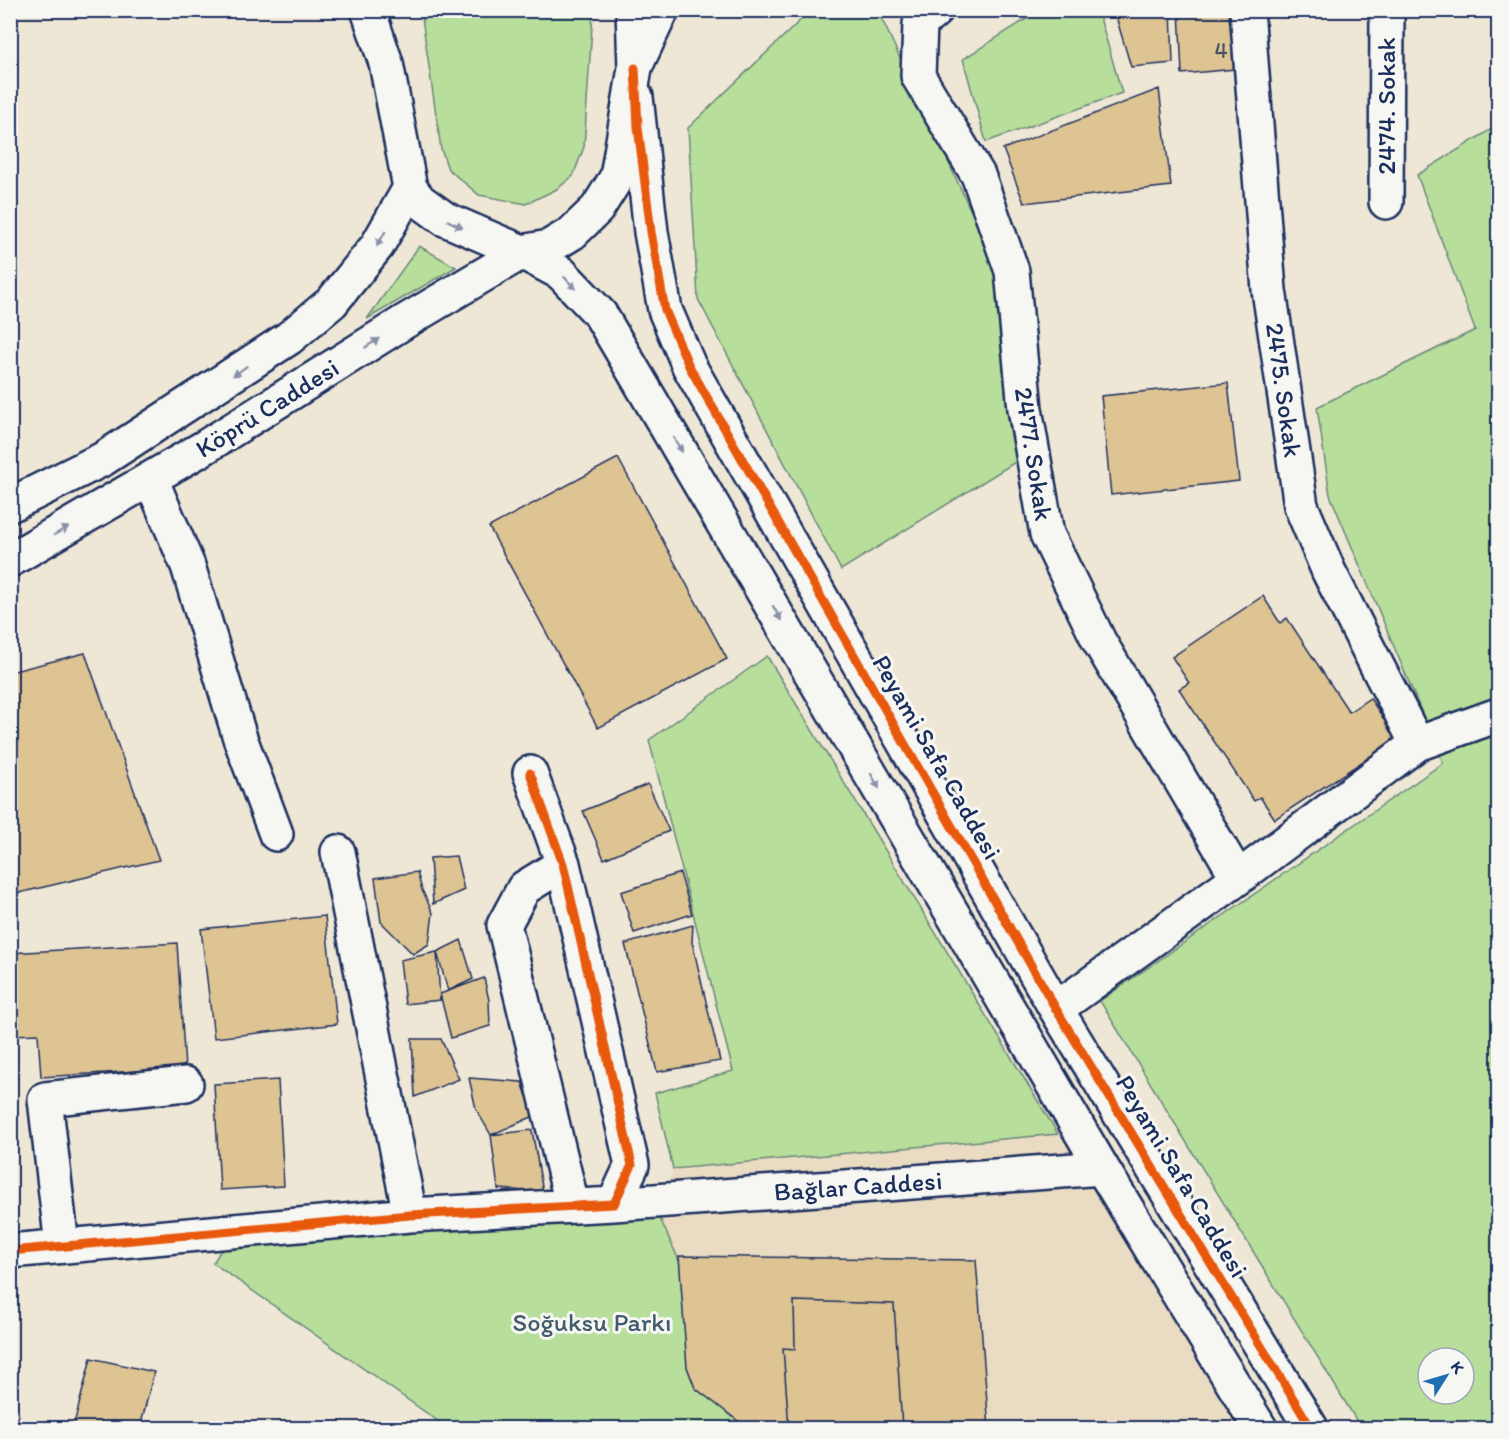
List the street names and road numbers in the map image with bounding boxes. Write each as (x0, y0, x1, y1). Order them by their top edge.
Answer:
street label: 2474. Sokak (1370, 37, 1402, 175)
street label: 2475. Sokak (1259, 321, 1309, 459)
street label: Köprü Caddesi (189, 351, 345, 465)
street label: 2477. Sokak (1008, 385, 1060, 523)
street label: Peyami Safa Caddesi (865, 649, 1009, 865)
street label: Peyami Safa Caddesi (1109, 1069, 1255, 1283)
street label: Bağlar Caddesi (773, 1164, 943, 1208)

